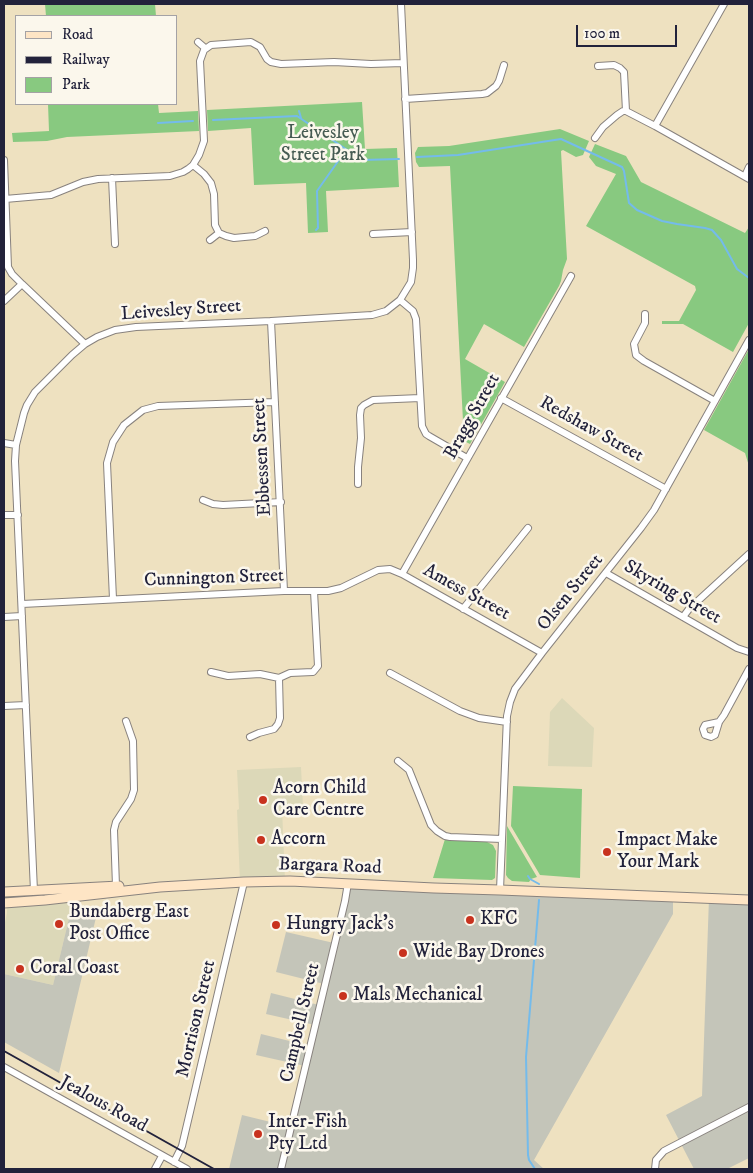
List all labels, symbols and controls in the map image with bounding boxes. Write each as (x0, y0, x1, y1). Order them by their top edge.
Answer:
legend (15, 15, 178, 105)
scale bar (578, 15, 679, 47)
text: 100 m (584, 24, 620, 43)
text: Road (62, 25, 93, 44)
text: Railway (62, 50, 110, 69)
text: Park (62, 75, 90, 94)
park label: Leivesley Street Park (281, 123, 365, 167)
street label: Leivesley Street (120, 295, 242, 327)
street label: Bragg Street (440, 370, 506, 464)
street label: Redshaw Street (535, 392, 647, 468)
street label: Ebbessen Street (249, 397, 277, 517)
street label: Olsen Street (533, 550, 609, 636)
street label: Skyring Street (619, 556, 725, 630)
street label: Amess Street (419, 560, 513, 626)
street label: Cunnington Street (144, 565, 284, 593)
place label: Acorn Child Care Centre (273, 778, 366, 822)
marker: Acorn Child Care Centre (257, 794, 269, 806)
place label: Accorn (271, 829, 326, 851)
place label: Impact Make Your Mark (617, 830, 718, 874)
marker: Accorn (255, 834, 267, 846)
marker: Impact Make Your Mark (601, 846, 613, 858)
street label: Bargara Road (278, 854, 382, 880)
place label: Bundaberg East Post Office (69, 902, 189, 946)
place label: KFC (480, 909, 518, 931)
place label: Hungry Jack's (286, 914, 394, 936)
marker: KFC (464, 914, 476, 926)
marker: Bundaberg East Post Office (53, 918, 65, 930)
marker: Hungry Jack's (270, 919, 282, 931)
place label: Wide Bay Drones (413, 942, 544, 964)
marker: Wide Bay Drones (397, 947, 409, 959)
place label: Coral Coast (30, 958, 119, 980)
street label: Morrison Street (172, 958, 222, 1080)
street label: Campbell Street (276, 961, 326, 1085)
marker: Coral Coast (14, 963, 26, 975)
place label: Mals Mechanical (353, 985, 483, 1007)
marker: Mals Mechanical (337, 990, 349, 1002)
street label: Jealous Road (55, 1072, 151, 1138)
place label: Inter-Fish Pty Ltd (268, 1112, 347, 1156)
marker: Inter-Fish Pty Ltd (252, 1128, 264, 1140)

